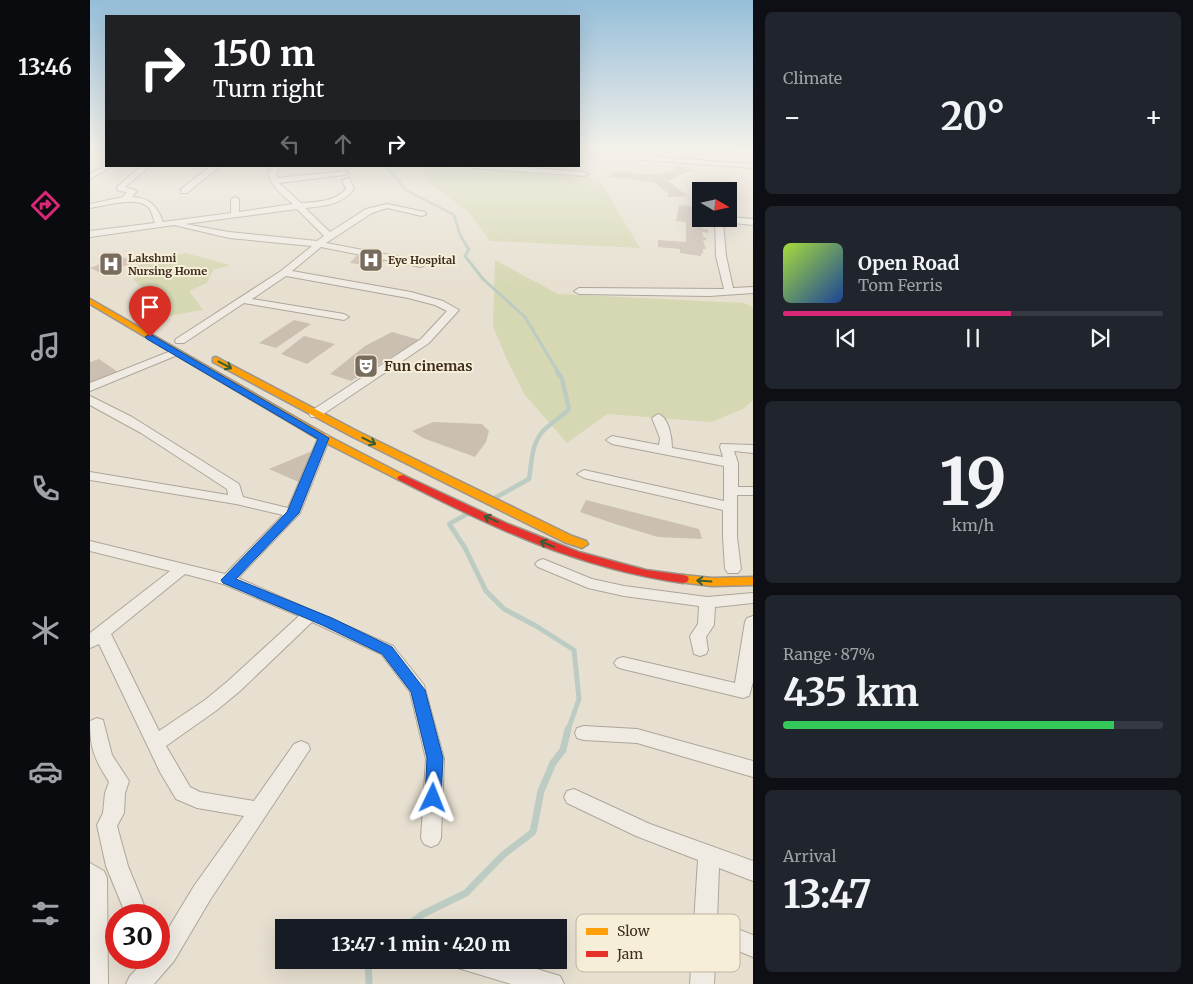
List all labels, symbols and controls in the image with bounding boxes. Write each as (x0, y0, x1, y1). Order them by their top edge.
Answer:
text: 150 m (213, 32, 315, 76)
icon: right (130, 35, 195, 100)
text: 13:46 (18, 53, 72, 81)
text: Climate (783, 68, 842, 88)
text: Turn right (213, 75, 324, 103)
text: 20° (941, 93, 1005, 140)
text: − (783, 99, 802, 135)
text: + (1144, 99, 1163, 135)
icon: left (276, 130, 304, 158)
icon: ahead (329, 130, 357, 158)
icon: right (382, 130, 410, 158)
north arrow (692, 182, 738, 228)
map controls (692, 182, 737, 227)
icon: directions (28, 188, 63, 223)
hospital icon: Eye Hospital (358, 247, 384, 273)
hospital icon: Lakshmi Nursing Home (98, 251, 124, 277)
place label: Lakshmi Nursing Home (128, 251, 207, 278)
text: Open Road (858, 251, 960, 275)
place label: Eye Hospital (388, 253, 456, 267)
text: Tom Ferris (858, 275, 943, 295)
pin (129, 286, 171, 337)
icon: arrive (136, 293, 164, 321)
icon: previous (832, 324, 860, 352)
icon: pause (959, 324, 987, 352)
icon: next (1086, 324, 1114, 352)
icon: music (28, 329, 63, 364)
theatre icon: Fun cinemas (353, 353, 379, 379)
place label: Fun cinemas (384, 357, 472, 375)
one-way arrow (217, 361, 232, 370)
one-way arrow (361, 437, 376, 446)
text: 19 (939, 441, 1007, 523)
icon: phone (28, 471, 63, 506)
one-way arrow (484, 514, 499, 524)
text: km/h (952, 515, 994, 535)
one-way arrow (540, 539, 555, 548)
one-way arrow (697, 576, 713, 586)
icon: climate (28, 613, 63, 648)
text: Range · 87% (783, 644, 875, 664)
text: 435 km (783, 669, 919, 716)
icon: car (28, 754, 63, 789)
position arrow (406, 771, 458, 823)
text: Arrival (783, 846, 836, 866)
text: 13:47 (783, 871, 872, 918)
icon: filters (28, 896, 63, 931)
speed limit sign: 30 (105, 904, 170, 969)
legend (576, 914, 740, 972)
text: Slow (617, 922, 650, 940)
text: 13:47 · 1 min · 420 m (332, 932, 510, 956)
text: Jam (616, 945, 643, 963)

